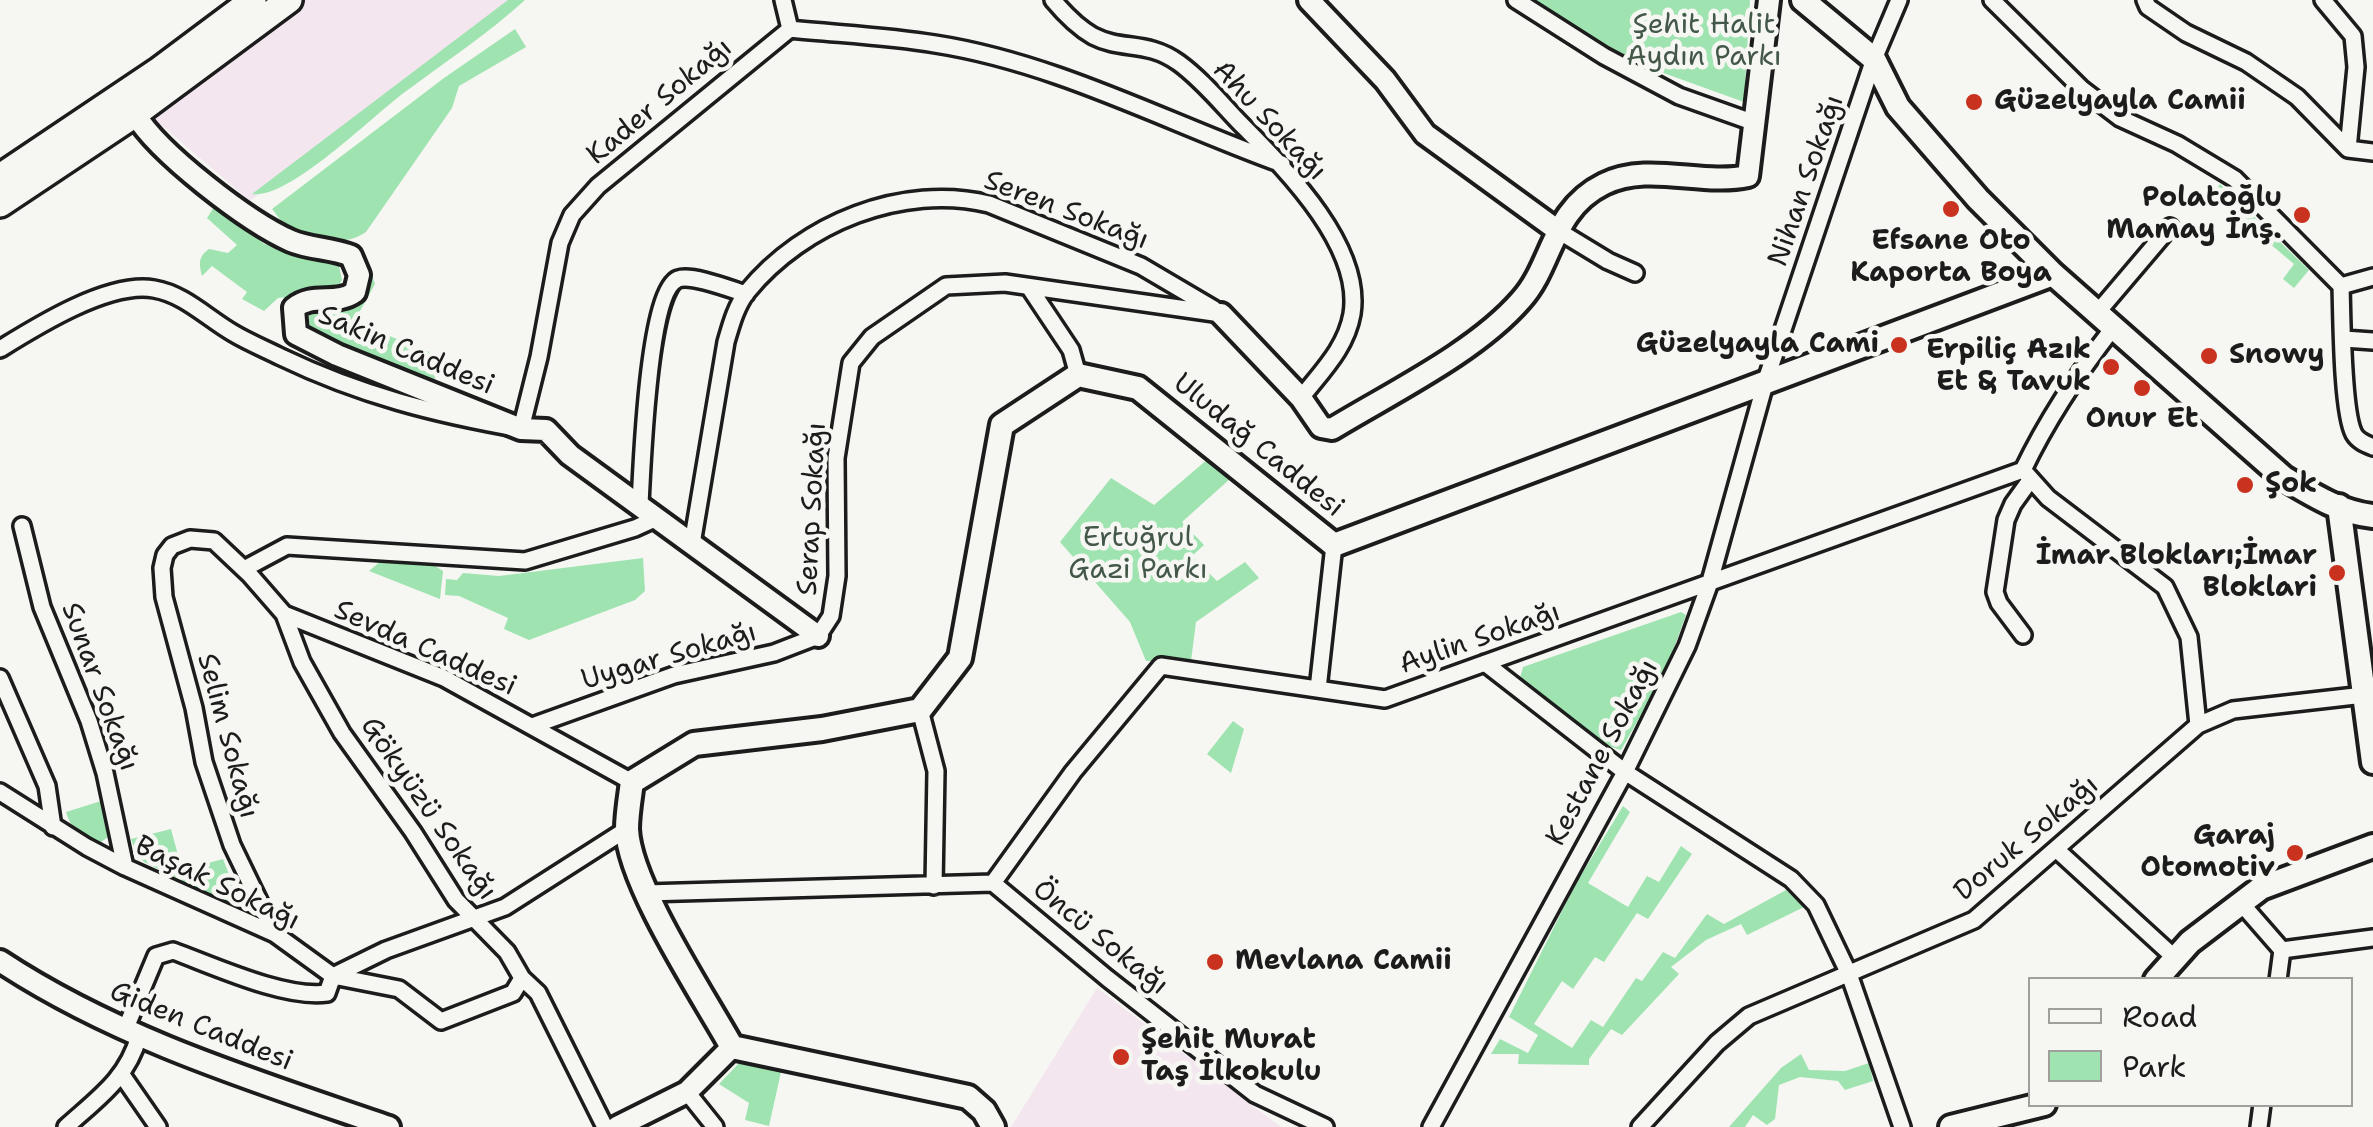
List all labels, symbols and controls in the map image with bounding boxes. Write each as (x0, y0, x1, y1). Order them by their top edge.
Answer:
park label: Şehit Halit Aydın Parkı (1626, 9, 1782, 75)
street label: Kader Sokağı (581, 32, 739, 172)
street label: Ahu Sokağı (1205, 54, 1333, 188)
place label: Güzelyayla Camii (1994, 85, 2246, 119)
street label: Nihan Sokağı (1762, 91, 1852, 271)
marker: Güzelyayla Camii (1963, 91, 1985, 113)
street label: Seren Sokağı (979, 164, 1153, 258)
place label: Polatoğlu Mamay İnş. (2106, 182, 2282, 248)
marker: Efsane Oto Kaporta Boya (1940, 198, 1962, 220)
marker: Polatoğlu Mamay İnş. (2291, 204, 2313, 226)
place label: Efsane Oto Kaporta Boya (1850, 225, 2052, 291)
street label: Sakin Caddesi (313, 299, 499, 403)
place label: Güzelyayla Cami (1636, 328, 1879, 362)
marker: Güzelyayla Cami (1888, 334, 1910, 356)
place label: Erpiliç Azık Et & Tavuk (1926, 334, 2091, 400)
place label: Snowy (2229, 339, 2325, 373)
marker: Snowy (2198, 345, 2220, 367)
marker: Erpiliç Azık Et & Tavuk (2100, 356, 2122, 378)
street label: Uludağ Caddesi (1166, 367, 1350, 525)
marker: Onur Et (2131, 377, 2153, 399)
place label: Onur Et (2086, 403, 2198, 437)
street label: Serap Sokağı (792, 421, 834, 597)
place label: Şok (2265, 468, 2317, 502)
marker: Şok (2234, 474, 2256, 496)
park label: Ertuğrul Gazi Parkı (1068, 522, 1208, 588)
place label: İmar Blokları;İmar Bloklari (2036, 540, 2317, 606)
marker: İmar Blokları;İmar Bloklari (2326, 562, 2348, 584)
street label: Sevda Caddesi (329, 594, 521, 704)
street label: Aylin Sokağı (1395, 596, 1565, 682)
street label: Sunar Sokağı (53, 598, 145, 776)
street label: Uygar Sokağı (578, 616, 760, 698)
street label: Selim Sokağı (189, 650, 265, 822)
street label: Kestane Sokağı (1540, 654, 1666, 852)
street label: Gökyüzü Sokağı (352, 711, 504, 907)
street label: Doruk Sokağı (1948, 769, 2106, 909)
place label: Garaj Otomotiv (2140, 820, 2275, 886)
street label: Başak Sokağı (129, 830, 305, 938)
marker: Garaj Otomotiv (2284, 842, 2306, 864)
street label: Öncü Sokağı (1025, 873, 1175, 1003)
place label: Mevlana Camii (1235, 945, 1452, 979)
marker: Mevlana Camii (1204, 951, 1226, 973)
street label: Giden Caddesi (105, 975, 297, 1079)
legend (2028, 977, 2353, 1107)
text: Road (2122, 996, 2197, 1037)
place label: Şehit Murat Taş İlkokulu (1141, 1024, 1322, 1090)
marker: Şehit Murat Taş İlkokulu (1110, 1046, 1132, 1068)
text: Park (2122, 1046, 2186, 1087)

